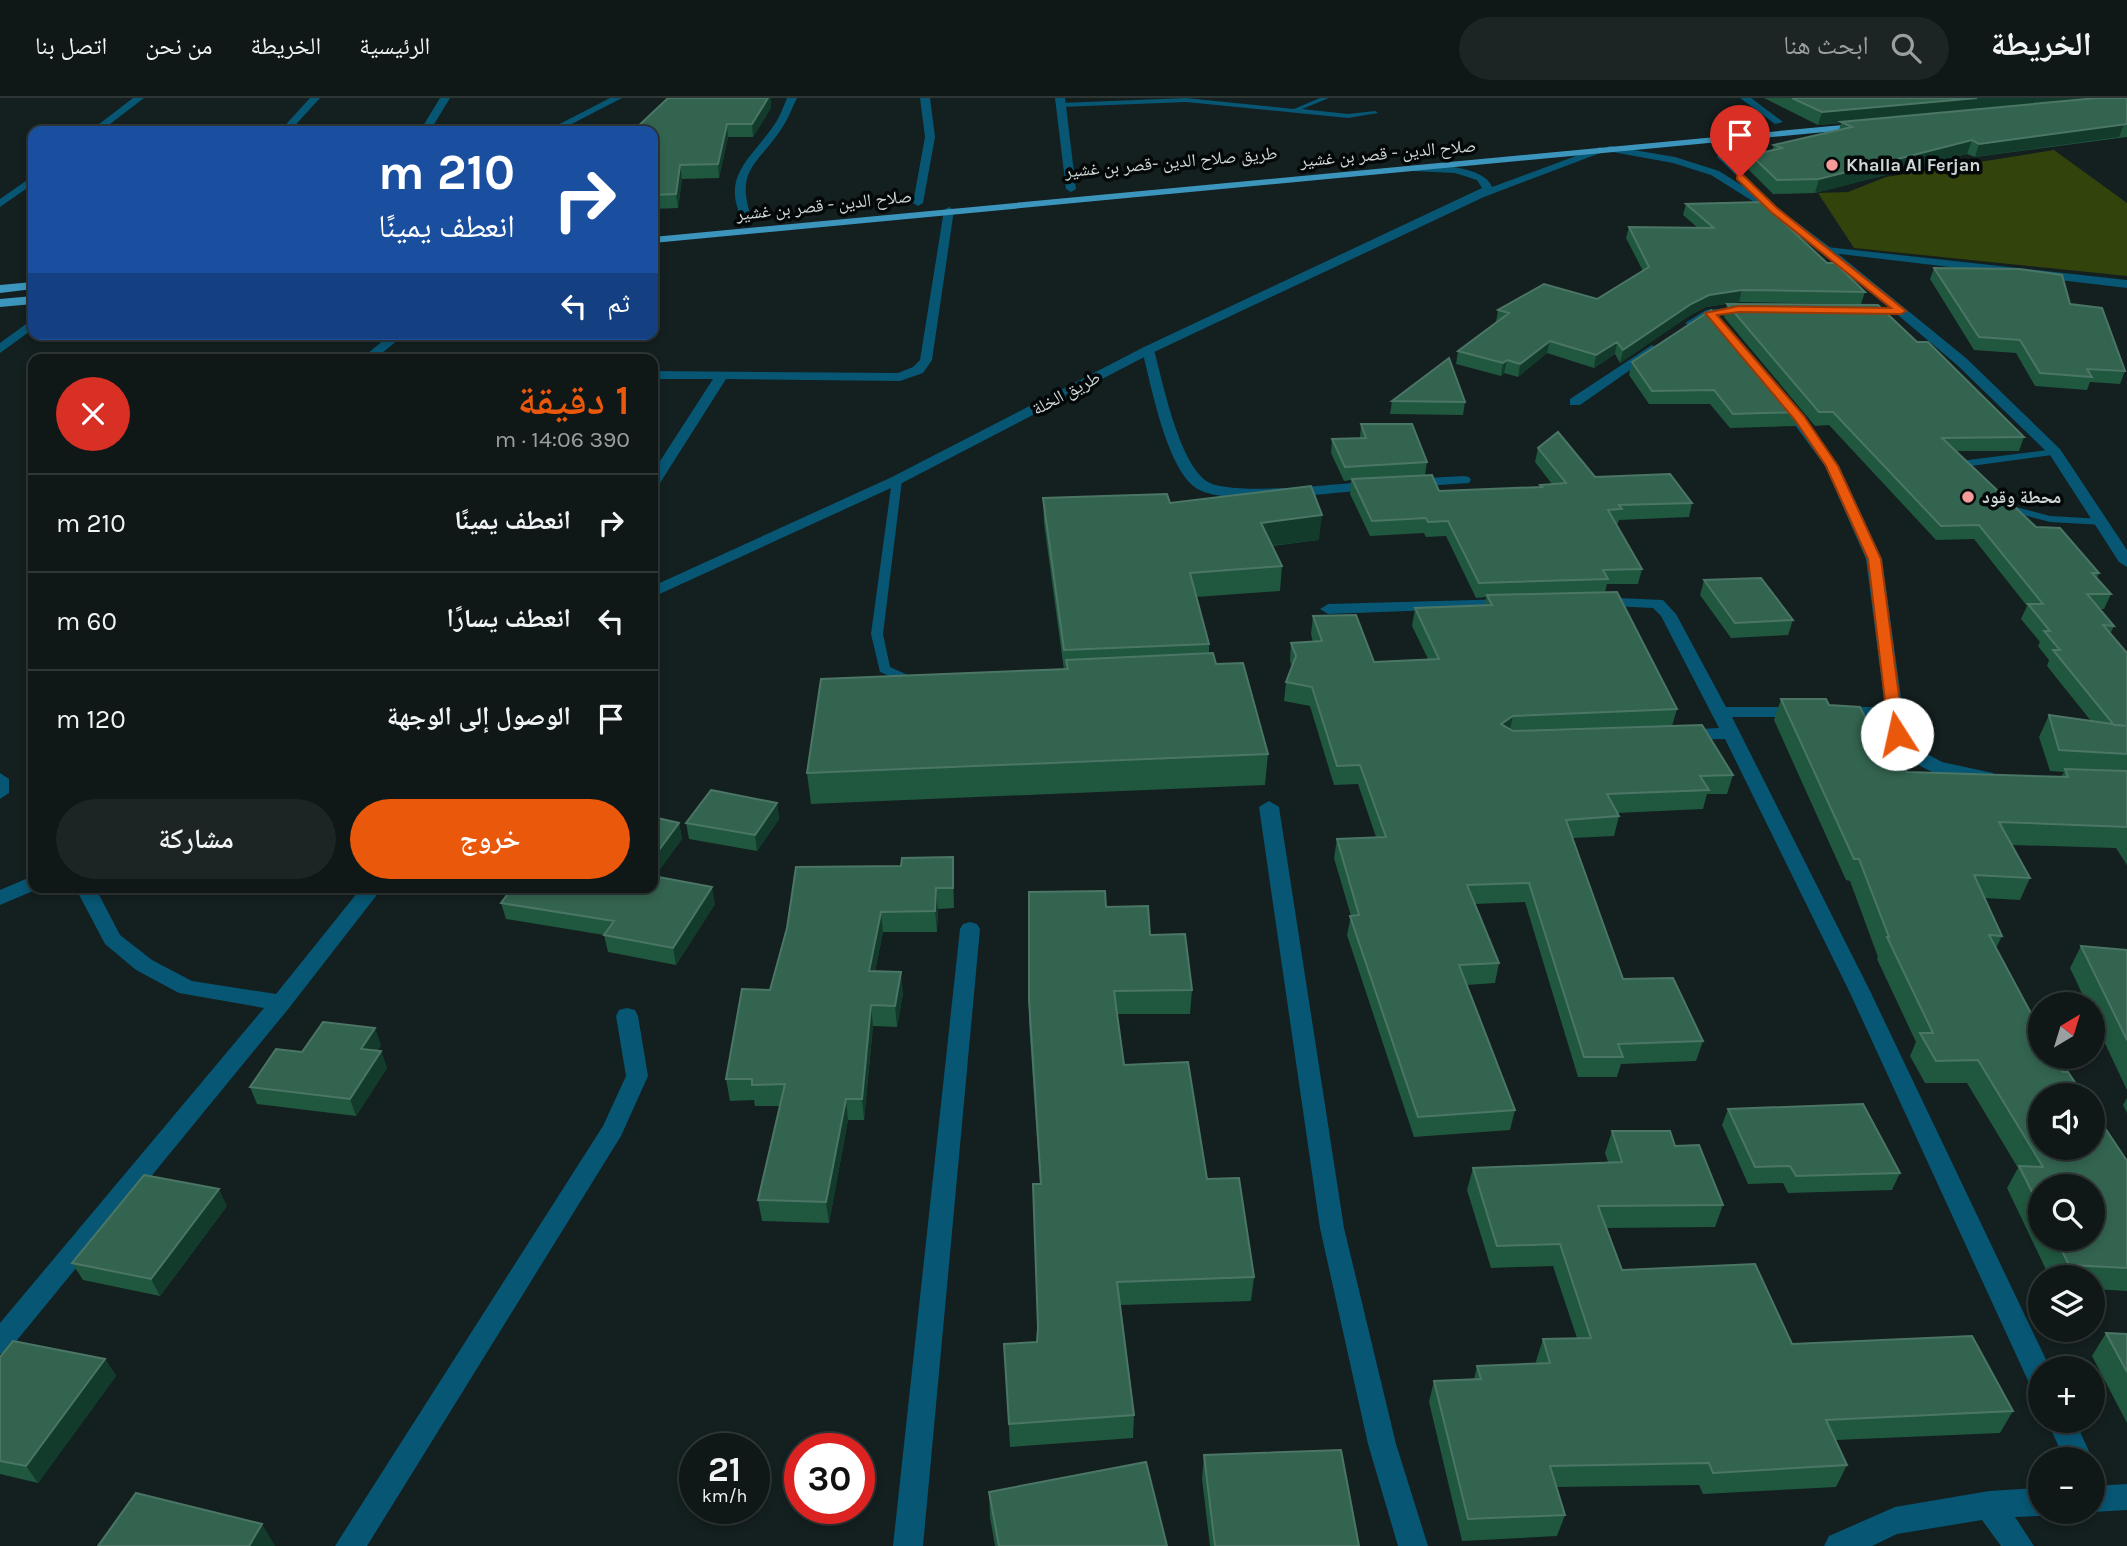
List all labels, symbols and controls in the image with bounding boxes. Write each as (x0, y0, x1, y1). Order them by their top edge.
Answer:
search box (1459, 17, 1949, 80)
text: الخريطة (1991, 25, 2092, 63)
icon: search (1887, 29, 1925, 67)
text: ابحث هنا (1783, 30, 1869, 61)
text: اتصل بنا (35, 32, 107, 60)
text: من نحن (145, 32, 213, 60)
text: الخريطة (251, 32, 321, 60)
text: الرئيسية (359, 32, 430, 60)
pin (1710, 105, 1770, 177)
icon: arrive (1721, 116, 1759, 154)
street label: صلاح الدين - قصر بن غشير (1298, 134, 1477, 173)
street label: طريق صلاح الدين -قصر بن غشير (1063, 142, 1278, 183)
text: 210 m (378, 144, 515, 201)
icon: right (539, 154, 630, 245)
place label: Khalla Al Ferjan (1846, 154, 1981, 176)
marker: Khalla Al Ferjan (1824, 157, 1840, 173)
street label: صلاح الدين - قصر بن غشير (734, 185, 913, 226)
text: انعطف يمينًا (378, 208, 515, 245)
icon: left (555, 287, 593, 325)
text: ثم (607, 288, 630, 319)
street label: طريق الخلة (1028, 366, 1104, 420)
text: 1 دقيقة (518, 375, 630, 425)
button: close (56, 377, 130, 451)
text: 390 m · 14:06 (495, 426, 630, 453)
place label: محطة وقود (1982, 486, 2061, 508)
marker: محطة وقود (1960, 489, 1976, 505)
icon: right (592, 504, 630, 542)
text: انعطف يمينًا (454, 505, 571, 536)
text: 210 m (56, 508, 126, 539)
icon: left (592, 602, 630, 640)
text: انعطف يسارًا (447, 603, 571, 634)
text: 60 m (56, 606, 117, 637)
position arrow (1860, 697, 1934, 771)
icon: arrive (592, 700, 630, 738)
text: الوصول إلى الوجهة (387, 701, 571, 732)
text: 120 m (56, 704, 126, 735)
button: مشاركة (56, 799, 336, 879)
button: خروج (350, 799, 630, 879)
north arrow (2028, 992, 2105, 1069)
map controls (2028, 992, 2105, 1524)
button: sound (2028, 1083, 2105, 1160)
button: search (2028, 1174, 2105, 1251)
button: layers (2028, 1265, 2105, 1342)
button: + (2028, 1356, 2105, 1433)
speed limit sign: 30 (784, 1433, 875, 1524)
button: − (2028, 1447, 2105, 1524)
text: 21 (708, 1449, 741, 1490)
text: km/h (702, 1485, 747, 1507)

